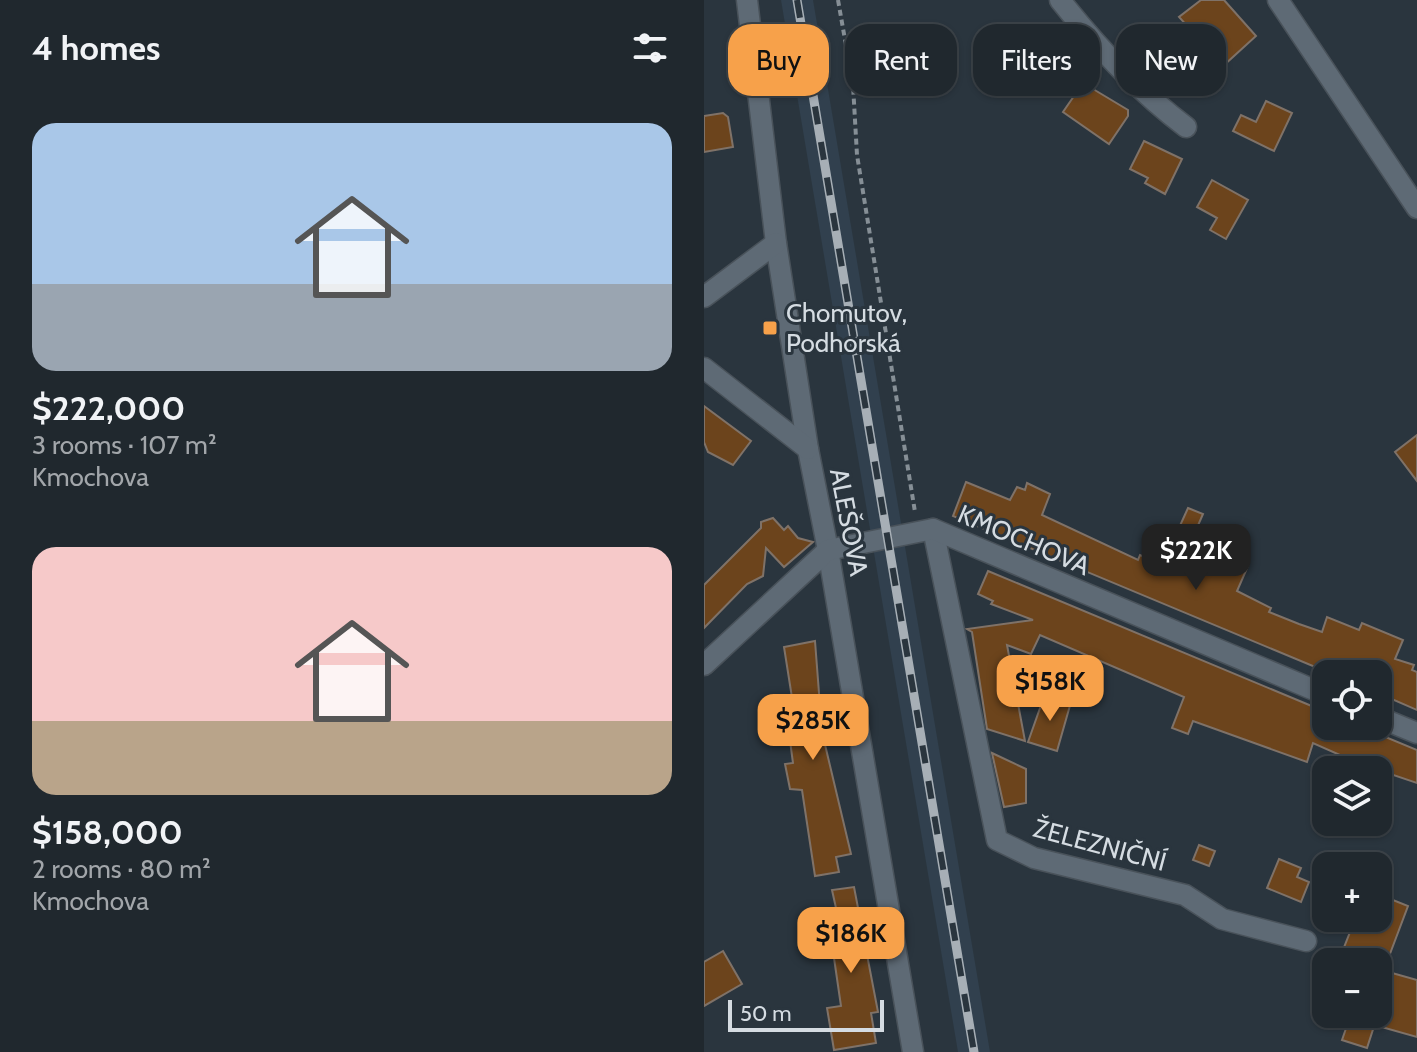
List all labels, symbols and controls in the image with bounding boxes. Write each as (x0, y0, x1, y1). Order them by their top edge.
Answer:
chip: Buy (728, 24, 829, 96)
chip: Rent (845, 24, 957, 96)
chip: Filters (973, 24, 1100, 96)
chip: New (1116, 24, 1226, 96)
icon: filters (628, 26, 672, 70)
text: 4 homes (32, 27, 160, 69)
icon: home (280, 175, 424, 319)
place label: Chomutov, Podhorská (786, 297, 907, 359)
marker: Chomutov, Podhorská (761, 319, 779, 337)
text: $222,000 (32, 387, 185, 429)
text: 3 rooms · 107 m² (32, 429, 217, 461)
text: Kmochova (32, 461, 149, 493)
street label: ALEŠOVA (823, 465, 875, 579)
street label: KMOCHOVA (953, 498, 1095, 582)
pin: $222K (1140, 524, 1252, 592)
text: $222K (1160, 534, 1232, 566)
icon: home (280, 599, 424, 743)
pin: $158K (994, 655, 1106, 723)
map controls (1312, 660, 1392, 1028)
button: locate (1312, 660, 1392, 740)
text: $158K (1015, 665, 1085, 697)
pin: $285K (757, 694, 869, 762)
text: $285K (776, 704, 850, 736)
button: layers (1312, 756, 1392, 836)
text: $158,000 (32, 811, 183, 853)
street label: ŽELEZNIČNÍ (1030, 812, 1170, 878)
button: + (1312, 852, 1392, 932)
text: 2 rooms · 80 m² (32, 853, 211, 885)
text: Kmochova (32, 885, 149, 917)
pin: $186K (795, 907, 907, 975)
text: $186K (815, 917, 887, 949)
button: − (1312, 948, 1392, 1028)
scale bar (728, 996, 884, 1032)
text: 50 m (740, 1000, 792, 1027)

